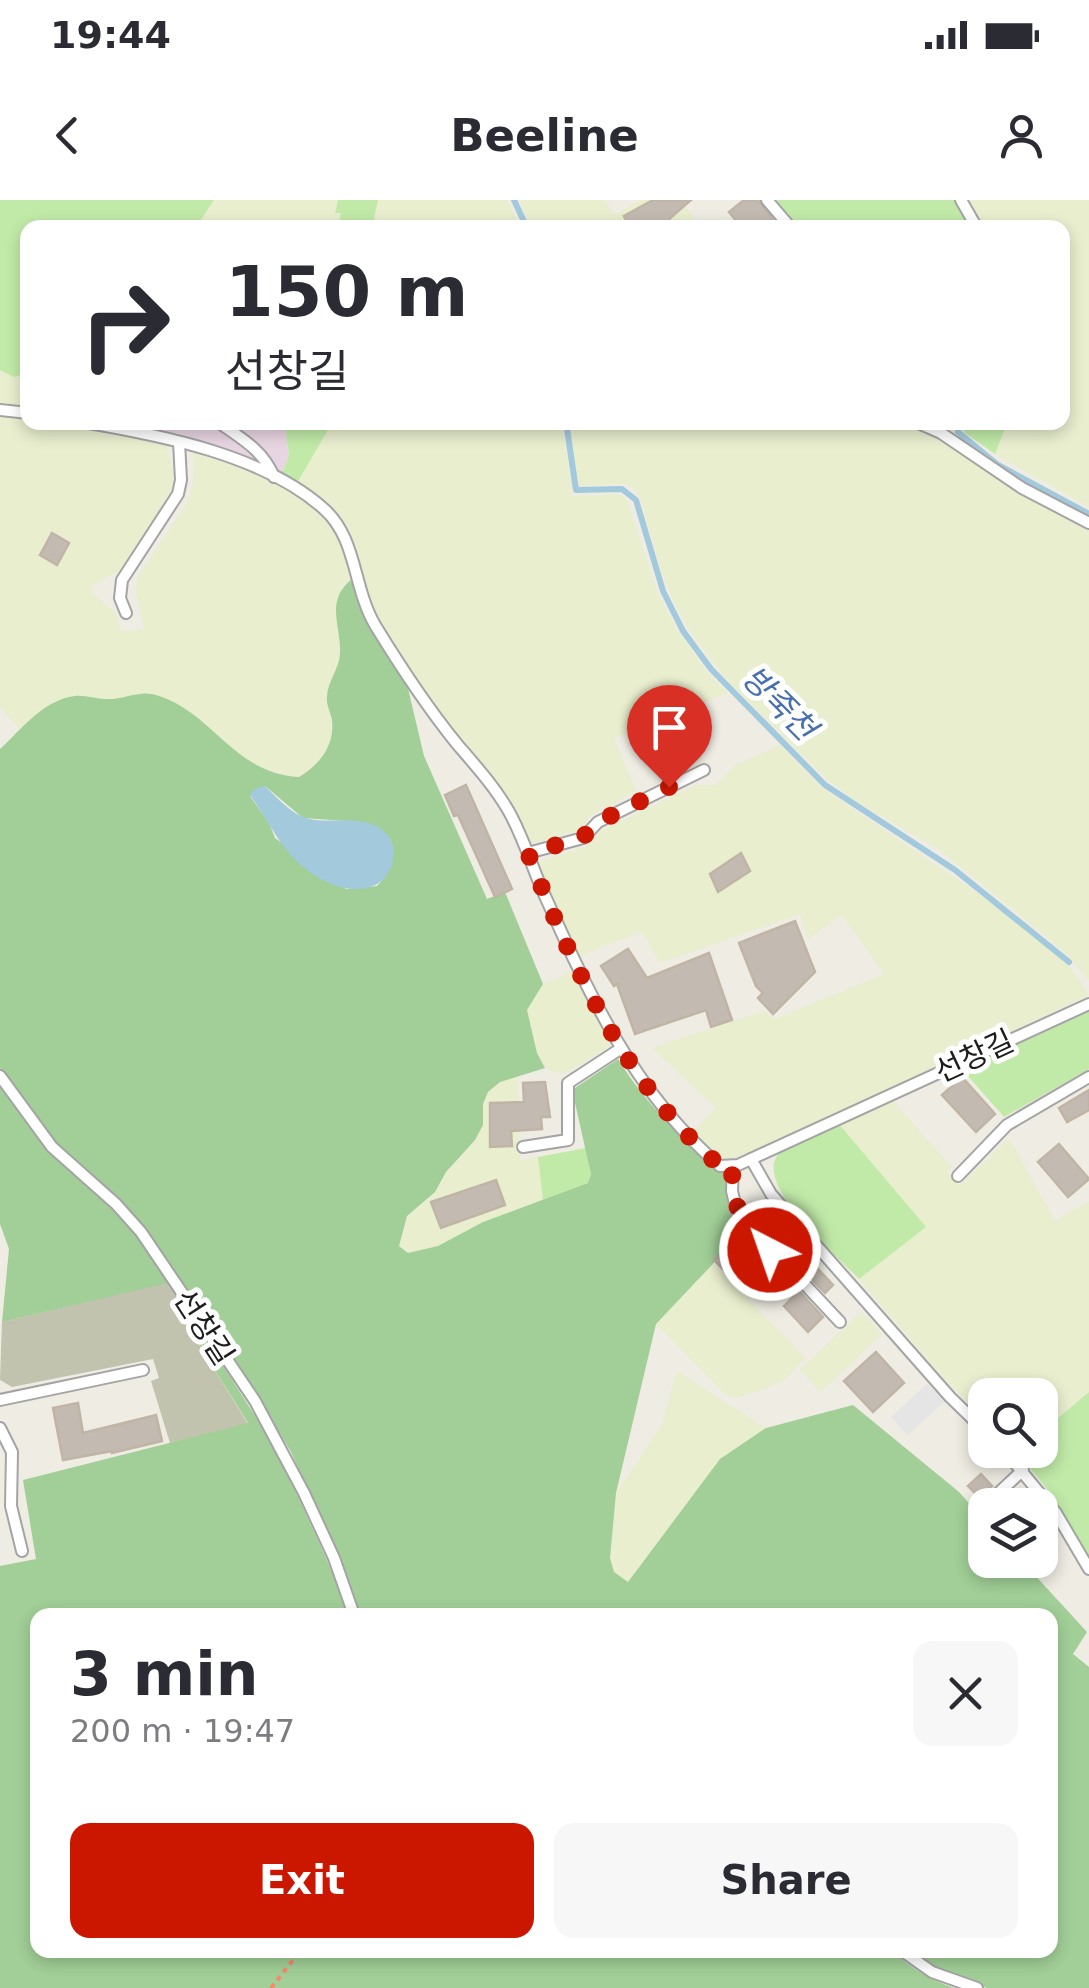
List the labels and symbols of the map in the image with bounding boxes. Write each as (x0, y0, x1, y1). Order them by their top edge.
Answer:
water label: 방죽천 (734, 658, 826, 750)
pin (627, 685, 712, 788)
street label: 선창길 (929, 1023, 1019, 1089)
position arrow (718, 1198, 822, 1302)
street label: 선창길 (167, 1283, 241, 1371)

